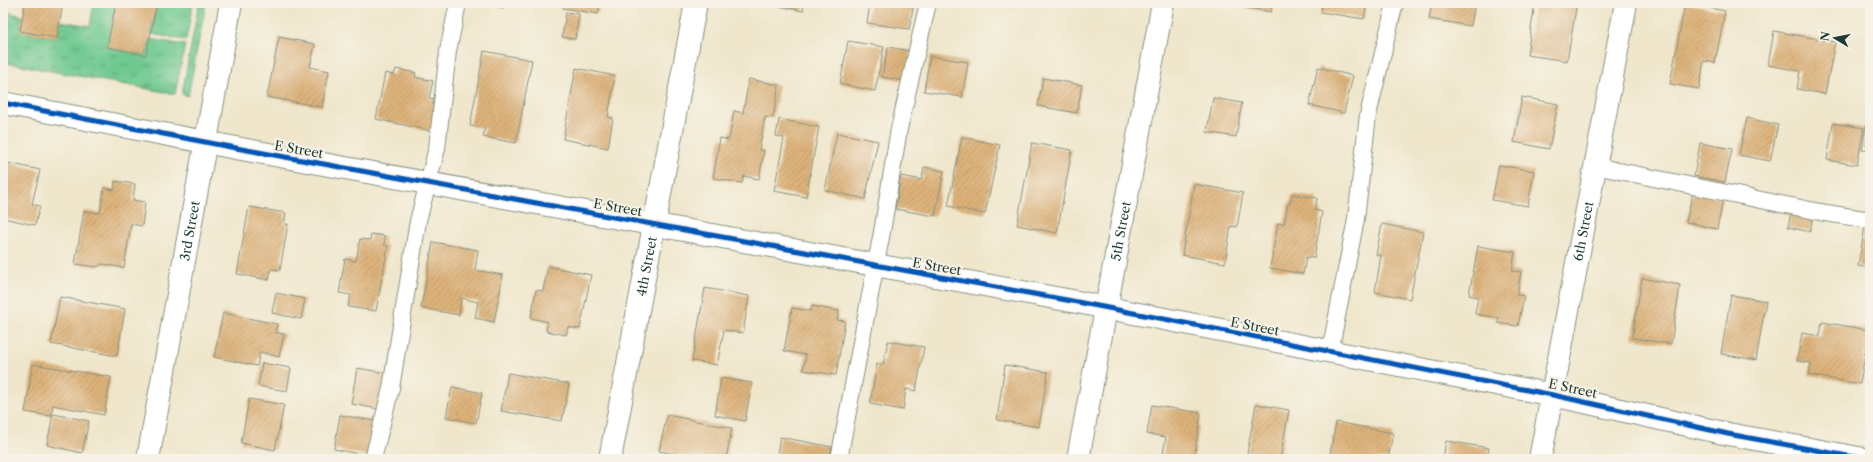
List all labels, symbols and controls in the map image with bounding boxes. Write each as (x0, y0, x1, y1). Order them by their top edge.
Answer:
north arrow (1815, 18, 1855, 58)
text: N (1817, 30, 1833, 42)
street label: E Street (273, 137, 325, 161)
street label: E Street (592, 195, 644, 219)
street label: 3rd Street (176, 199, 203, 262)
street label: 6th Street (1570, 199, 1597, 262)
street label: 5th Street (1107, 200, 1134, 262)
street label: 4th Street (633, 235, 660, 298)
street label: E Street (911, 254, 963, 278)
street label: E Street (1229, 313, 1281, 339)
street label: E Street (1547, 375, 1599, 401)

